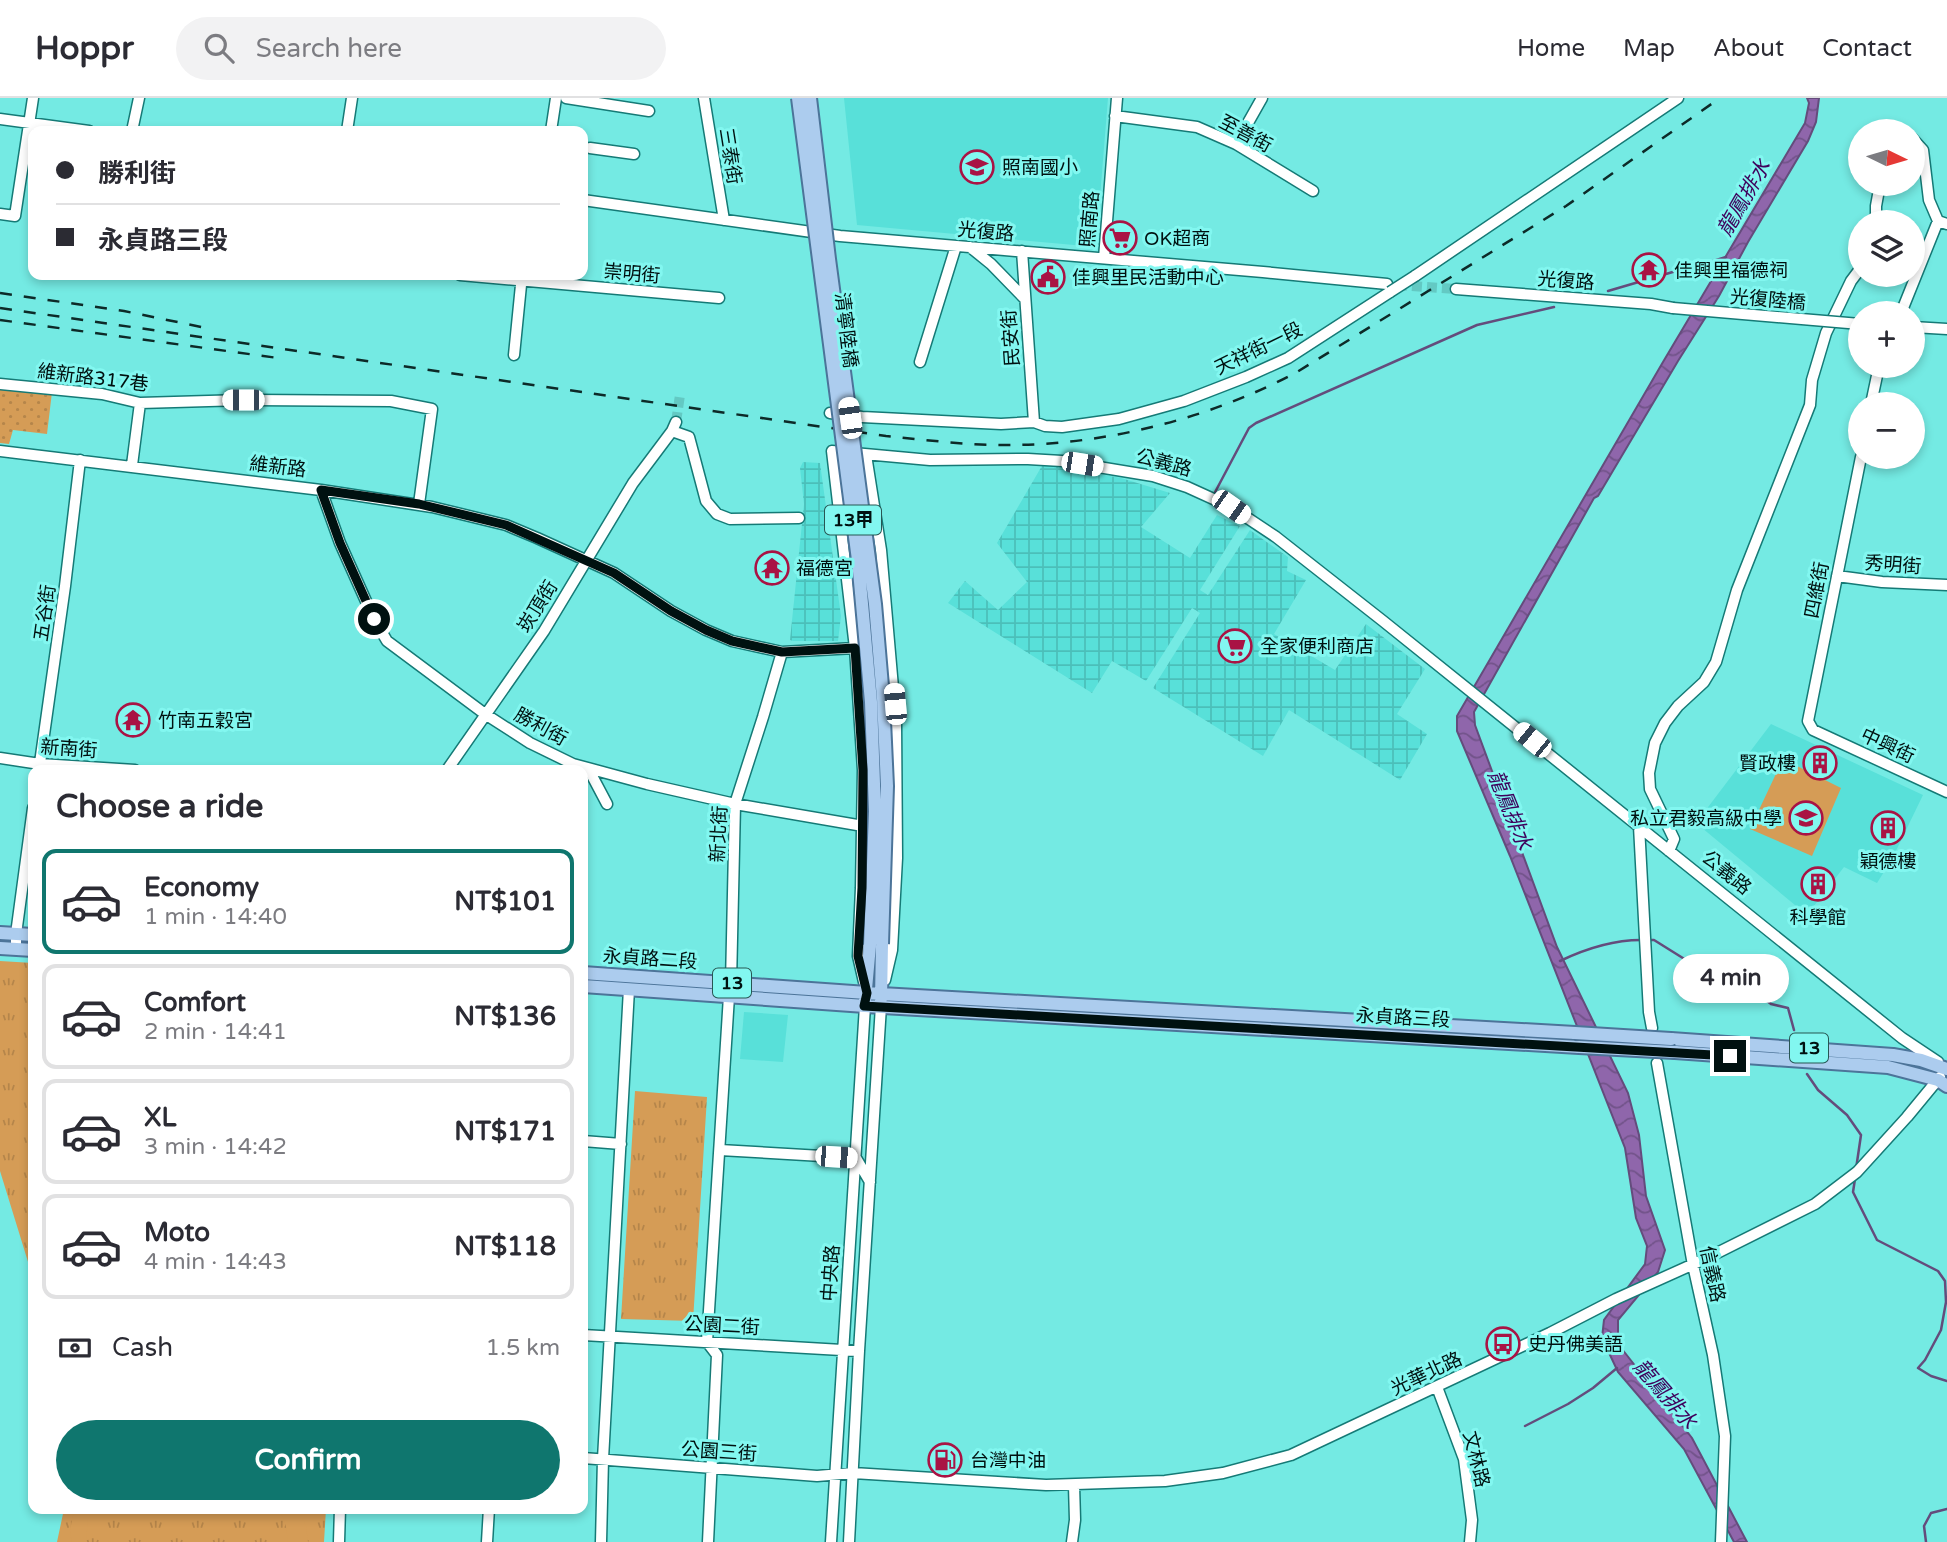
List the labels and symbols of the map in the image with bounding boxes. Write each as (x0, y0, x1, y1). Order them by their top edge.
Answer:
street label: 至善街 (1215, 111, 1276, 157)
north arrow (1848, 119, 1925, 196)
street label: 三泰街 (715, 126, 745, 186)
school or university icon: 照南國小 (958, 148, 996, 186)
water label: 龍鳳排水 (1713, 155, 1777, 241)
place label: 照南國小 (1002, 157, 1078, 179)
street label: 照南路 (1077, 190, 1103, 248)
street label: 光復路 (957, 219, 1015, 245)
supermarket icon: OK超商 (1101, 219, 1139, 257)
place label: OK超商 (1144, 228, 1210, 250)
temple icon: 佳興里福德祠 (1630, 251, 1668, 289)
public building icon: 佳興里民活動中心 (1029, 258, 1067, 296)
place label: 佳興里福德祠 (1674, 260, 1788, 282)
street label: 崇明街 (603, 261, 661, 287)
place label: 佳興里民活動中心 (1072, 267, 1224, 289)
street label: 光復路 (1537, 268, 1595, 294)
street label: 光復陸橋 (1729, 286, 1807, 314)
street label: 清寧陸橋 (830, 291, 862, 369)
street label: 民安街 (998, 309, 1024, 367)
street label: 天祥街一段 (1211, 318, 1306, 380)
street label: 維新路317巷 (36, 360, 150, 396)
car (223, 390, 265, 411)
car (837, 396, 864, 440)
street label: 公義路 (1133, 445, 1194, 481)
car (1060, 450, 1105, 478)
street label: 維新路 (248, 453, 308, 481)
car (1208, 486, 1255, 528)
road number: 13甲 (825, 506, 881, 534)
temple icon: 福德宮 (753, 549, 791, 587)
street label: 秀明街 (1864, 552, 1922, 578)
place label: 福德宮 (796, 558, 853, 580)
street label: 四維街 (1801, 560, 1833, 620)
street label: 崁頂街 (513, 577, 562, 637)
street label: 五谷街 (30, 583, 60, 643)
route start (358, 603, 390, 635)
supermarket icon: 全家便利商店 (1216, 627, 1254, 665)
place label: 全家便利商店 (1260, 636, 1374, 658)
car (883, 682, 908, 726)
temple icon: 竹南五穀宮 (114, 701, 152, 739)
street label: 勝利街 (510, 703, 571, 750)
place label: 竹南五穀宮 (158, 710, 253, 732)
car (1510, 719, 1555, 761)
street label: 中興街 (1857, 724, 1918, 768)
street label: 新南街 (40, 736, 98, 762)
building icon: 賢政樓 (1801, 744, 1839, 782)
place label: 賢政樓 (1739, 753, 1796, 775)
water label: 龍鳳排水 (1482, 767, 1537, 855)
school or university icon: 私立君毅高級中學 (1787, 799, 1825, 837)
street label: 新北街 (707, 805, 731, 863)
place label: 私立君毅高級中學 (1630, 808, 1782, 830)
building icon: 穎德樓 (1869, 809, 1907, 847)
street label: 公義路 (1697, 846, 1755, 899)
place label: 穎德樓 (1859, 851, 1917, 873)
building icon: 科學館 (1799, 865, 1837, 903)
place label: 科學館 (1789, 907, 1847, 929)
street label: 永貞路二段 (602, 945, 698, 973)
callout: 4 min (1672, 954, 1788, 1004)
road number: 13 (713, 968, 751, 998)
street label: 永貞路三段 (1355, 1005, 1451, 1031)
road number: 13 (1790, 1034, 1828, 1063)
route end (1714, 1040, 1746, 1072)
car (815, 1145, 858, 1169)
street label: 中央路 (818, 1244, 844, 1302)
street label: 信義路 (1695, 1244, 1729, 1304)
street label: 公園二街 (683, 1313, 760, 1339)
bus stop icon: 史丹佛美語 (1484, 1325, 1522, 1363)
place label: 史丹佛美語 (1528, 1334, 1623, 1356)
street label: 光華北路 (1387, 1348, 1466, 1400)
water label: 龍鳳排水 (1628, 1354, 1702, 1435)
street label: 文林路 (1458, 1429, 1494, 1490)
street label: 公園三街 (680, 1438, 758, 1466)
fuel station icon: 台灣中油 (926, 1441, 964, 1479)
place label: 台灣中油 (970, 1450, 1046, 1472)

